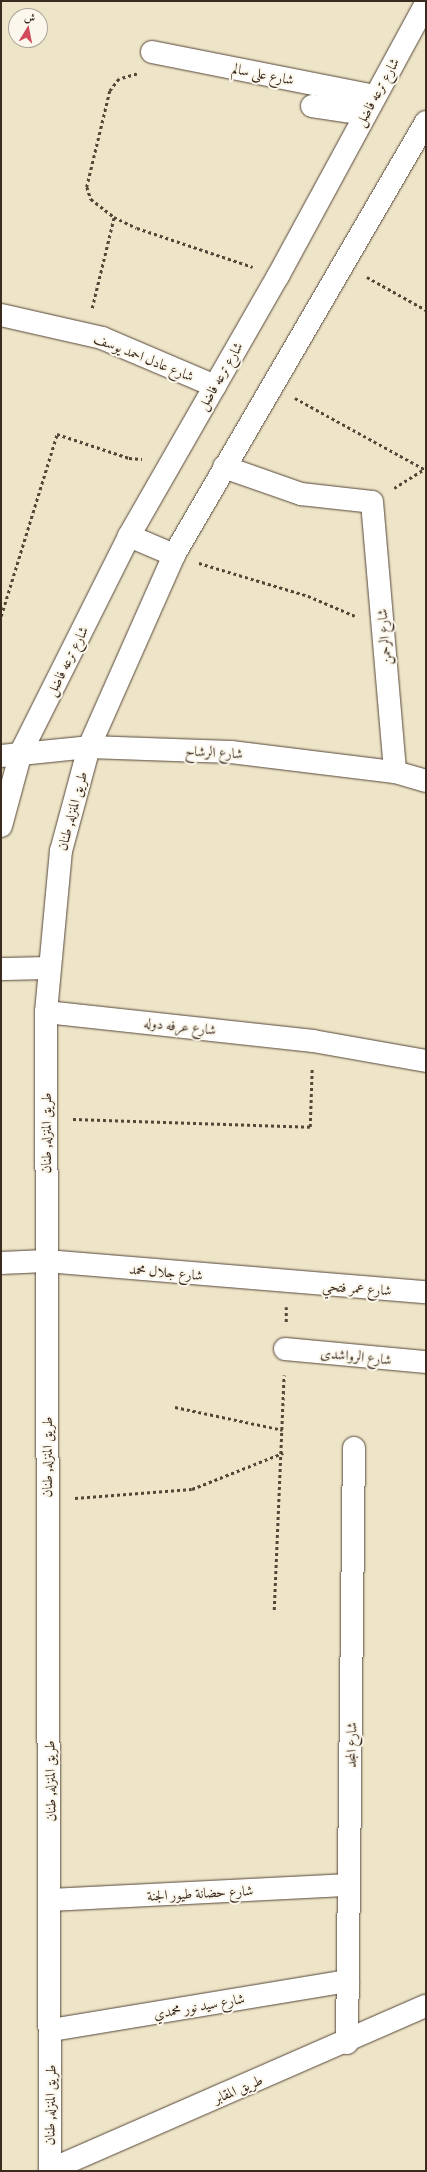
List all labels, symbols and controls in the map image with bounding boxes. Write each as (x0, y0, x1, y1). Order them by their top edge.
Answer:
north arrow (8, 8, 48, 48)
text: ش (23, 8, 37, 26)
street label: شارع ترعه فاضل (351, 55, 403, 129)
street label: شارع على سالم (231, 60, 295, 88)
street label: شارع عادل احمد يوسف (92, 329, 196, 385)
street label: شارع ترعه فاضل (194, 339, 246, 413)
street label: شارع الرحمن (373, 608, 395, 666)
street label: شارع ترعه فاضل (42, 623, 92, 699)
street label: شارع الرشاح (185, 742, 243, 762)
street label: طريق المنزله, طنان (53, 770, 91, 852)
street label: شارع عرفه دوله (143, 1014, 217, 1038)
street label: طريق المنزله, طنان (38, 1092, 54, 1174)
street label: شارع جلال محمد (128, 1260, 204, 1284)
street label: شارع عمر فتحي (322, 1277, 392, 1299)
street label: شارع الرواشدى (320, 1344, 392, 1368)
street label: طريق المنزله, طنان (39, 1416, 55, 1498)
street label: شارع المجد (342, 1722, 360, 1768)
street label: طريق المنزله, طنان (41, 1740, 59, 1822)
street label: شارع حضانة طيور الجنة (146, 1882, 254, 1904)
street label: شارع سيد نور محمدي (152, 1990, 246, 2022)
street label: طريق المنزله, طنان (41, 2064, 59, 2146)
street label: طريق المقابر (211, 2071, 265, 2107)

